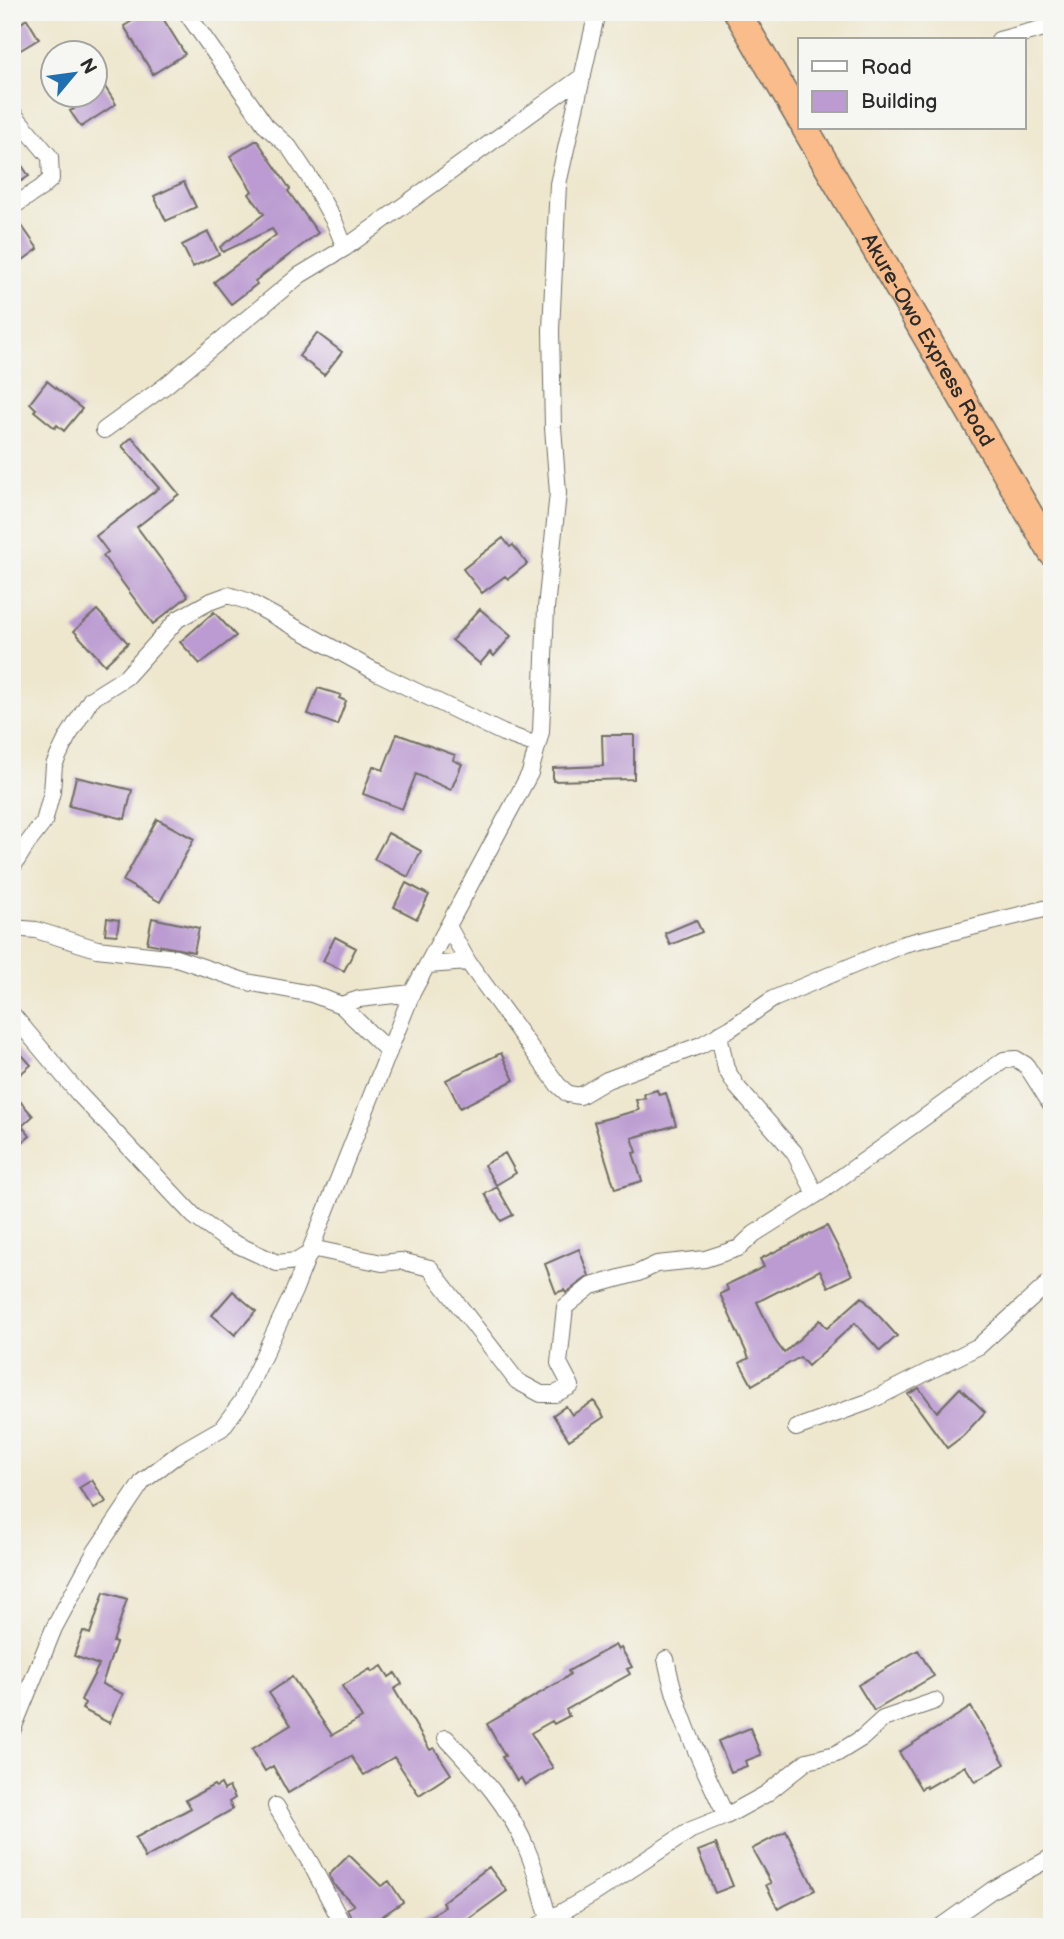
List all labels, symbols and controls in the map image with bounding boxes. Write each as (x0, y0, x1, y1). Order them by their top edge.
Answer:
north arrow (38, 38, 108, 108)
legend (798, 38, 1026, 130)
text: N (74, 55, 101, 78)
text: Road (861, 55, 912, 80)
text: Building (861, 89, 937, 114)
street label: Akure-Owo Express Road (856, 229, 1000, 451)

